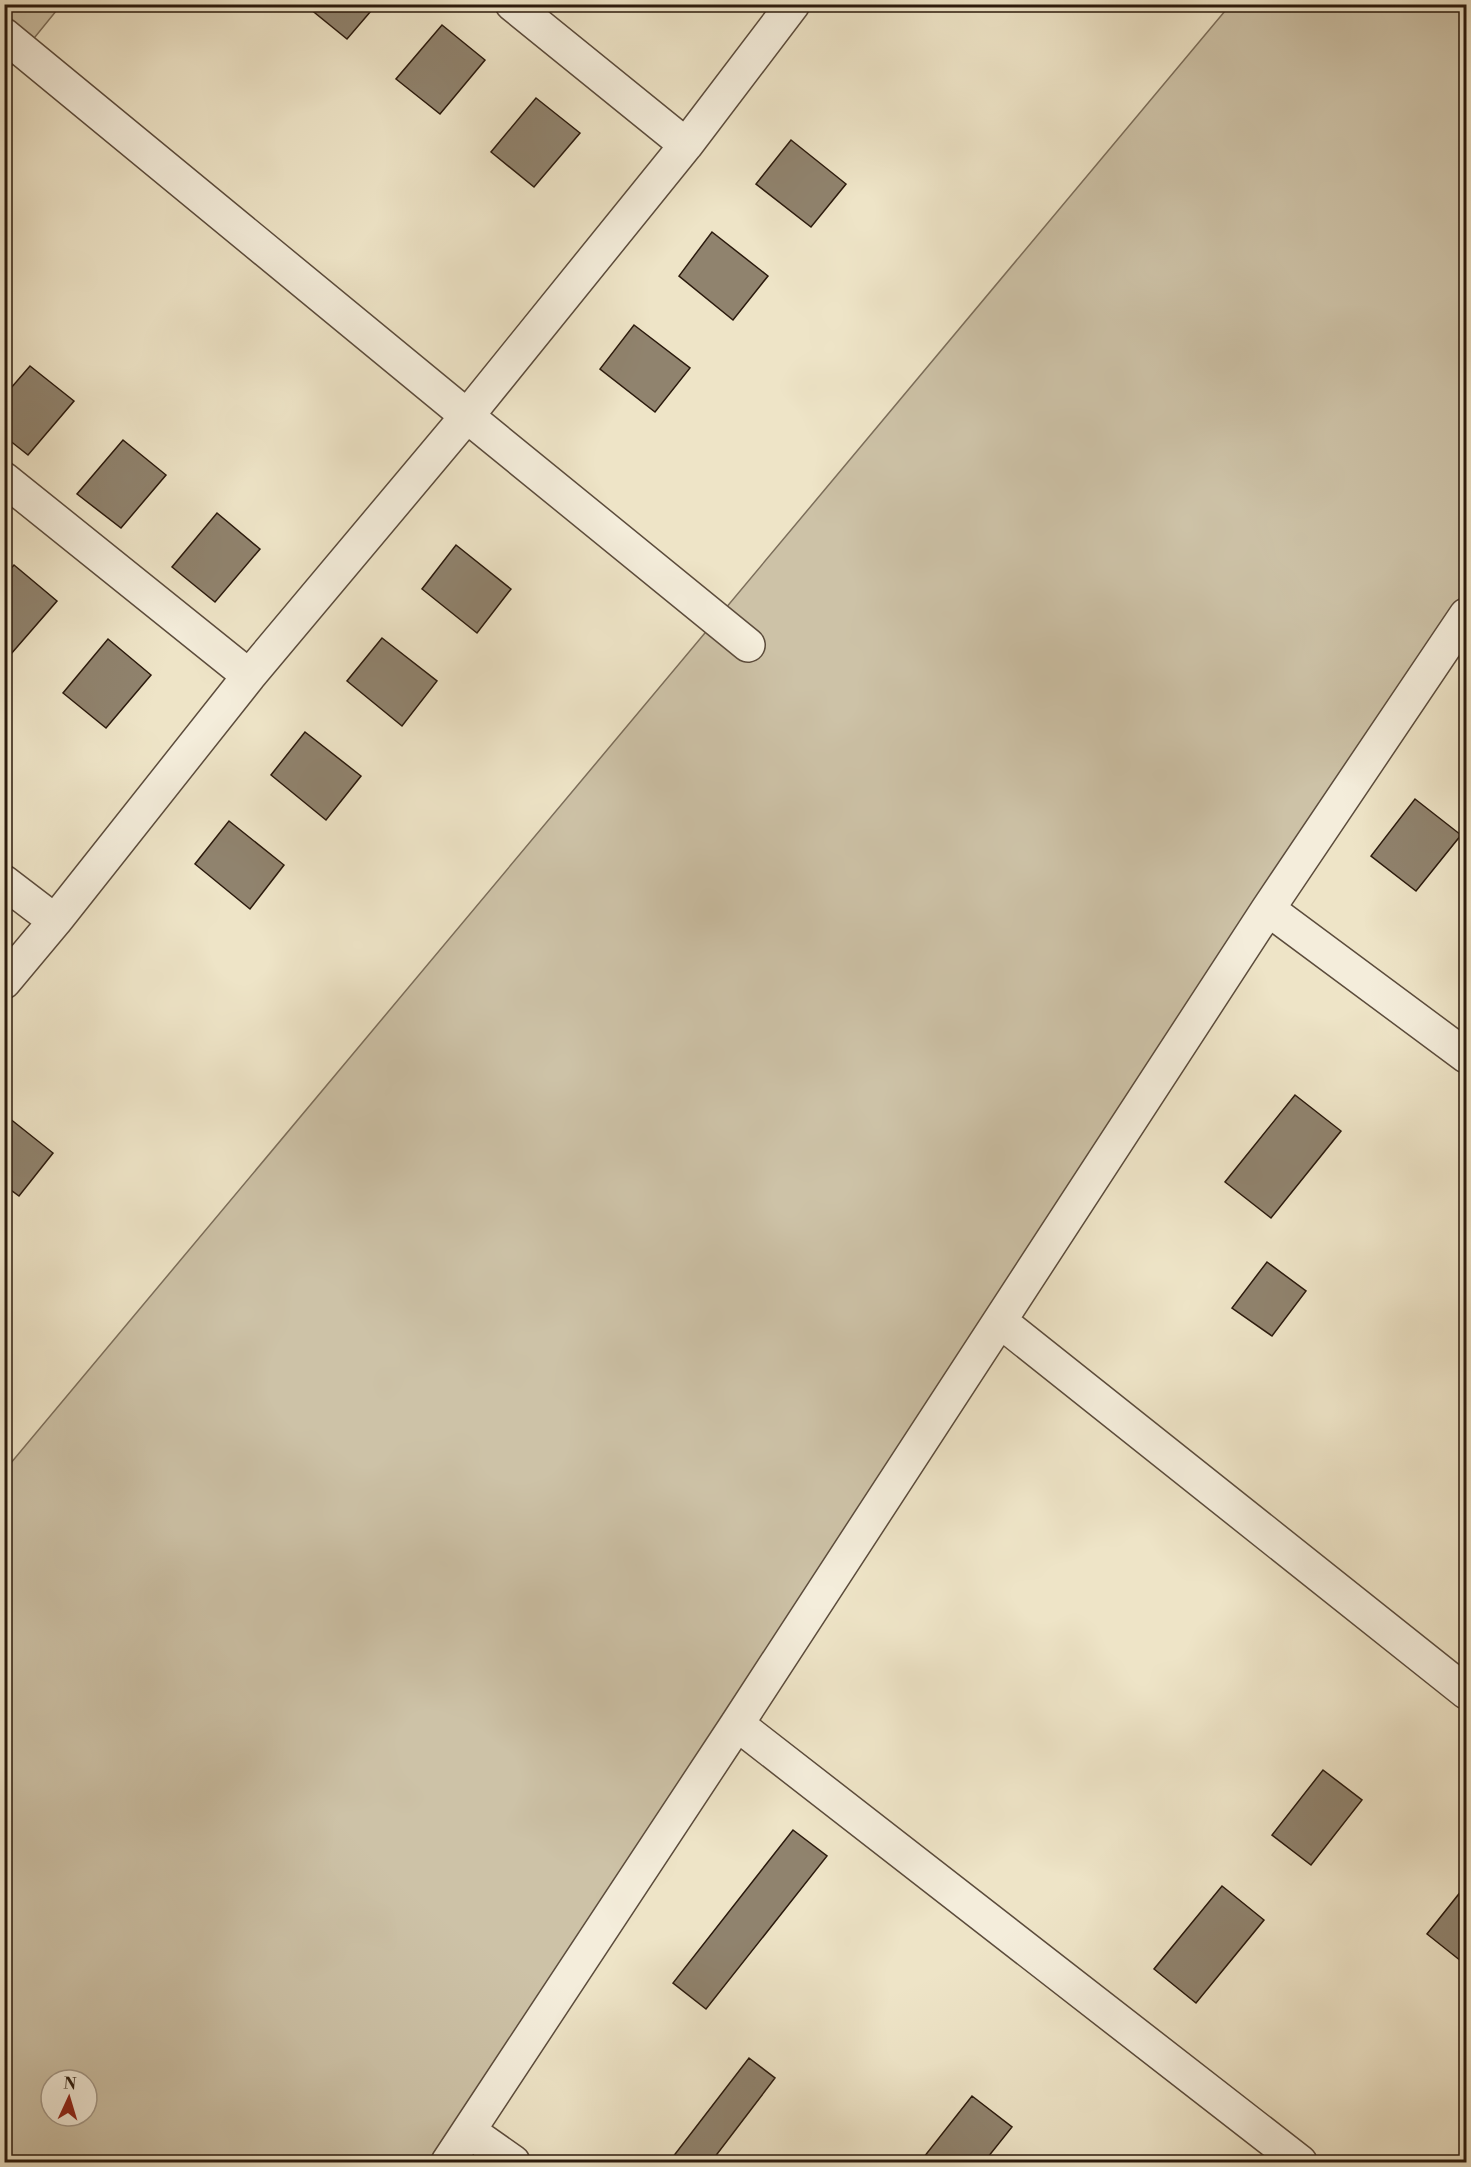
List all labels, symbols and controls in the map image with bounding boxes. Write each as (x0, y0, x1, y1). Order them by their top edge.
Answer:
north arrow (39, 2068, 99, 2128)
text: N (63, 2074, 77, 2094)

